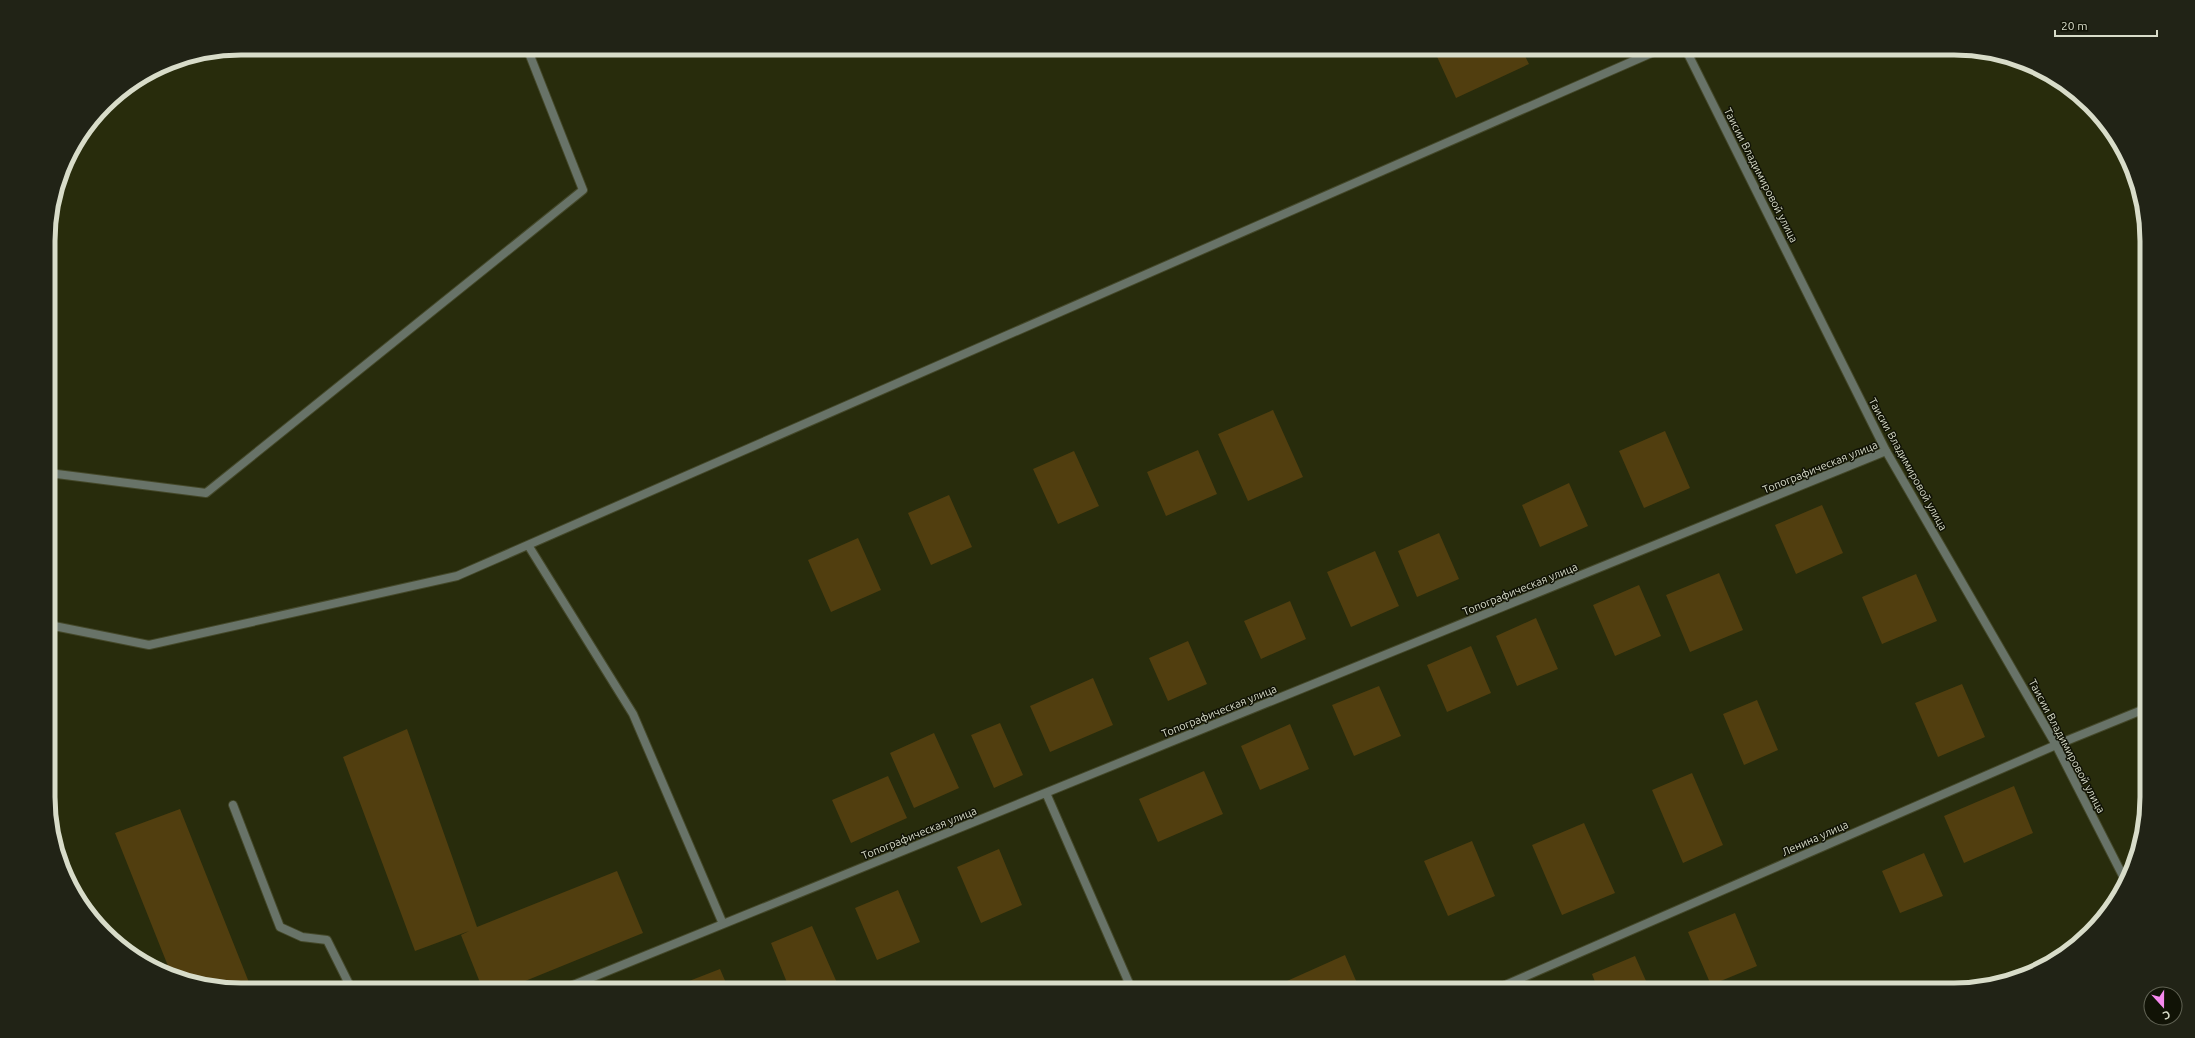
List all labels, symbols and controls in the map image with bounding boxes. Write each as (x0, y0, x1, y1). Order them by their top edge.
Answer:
scale bar (2055, 12, 2157, 38)
text: 20 m (2061, 19, 2088, 32)
street label: Таисии Владимировой улица (1722, 106, 1800, 244)
street label: Таисии Владимировой улица (1866, 396, 1950, 532)
street label: Топографическая улица (1761, 438, 1879, 496)
street label: Топографическая улица (1461, 560, 1579, 618)
street label: Таисии Владимировой улица (2027, 677, 2107, 815)
street label: Топографическая улица (1160, 682, 1278, 740)
street label: Топографическая улица (860, 804, 978, 862)
street label: Ленина улица (1780, 818, 1850, 858)
north arrow (2143, 986, 2183, 1026)
text: С (2161, 1008, 2172, 1022)

